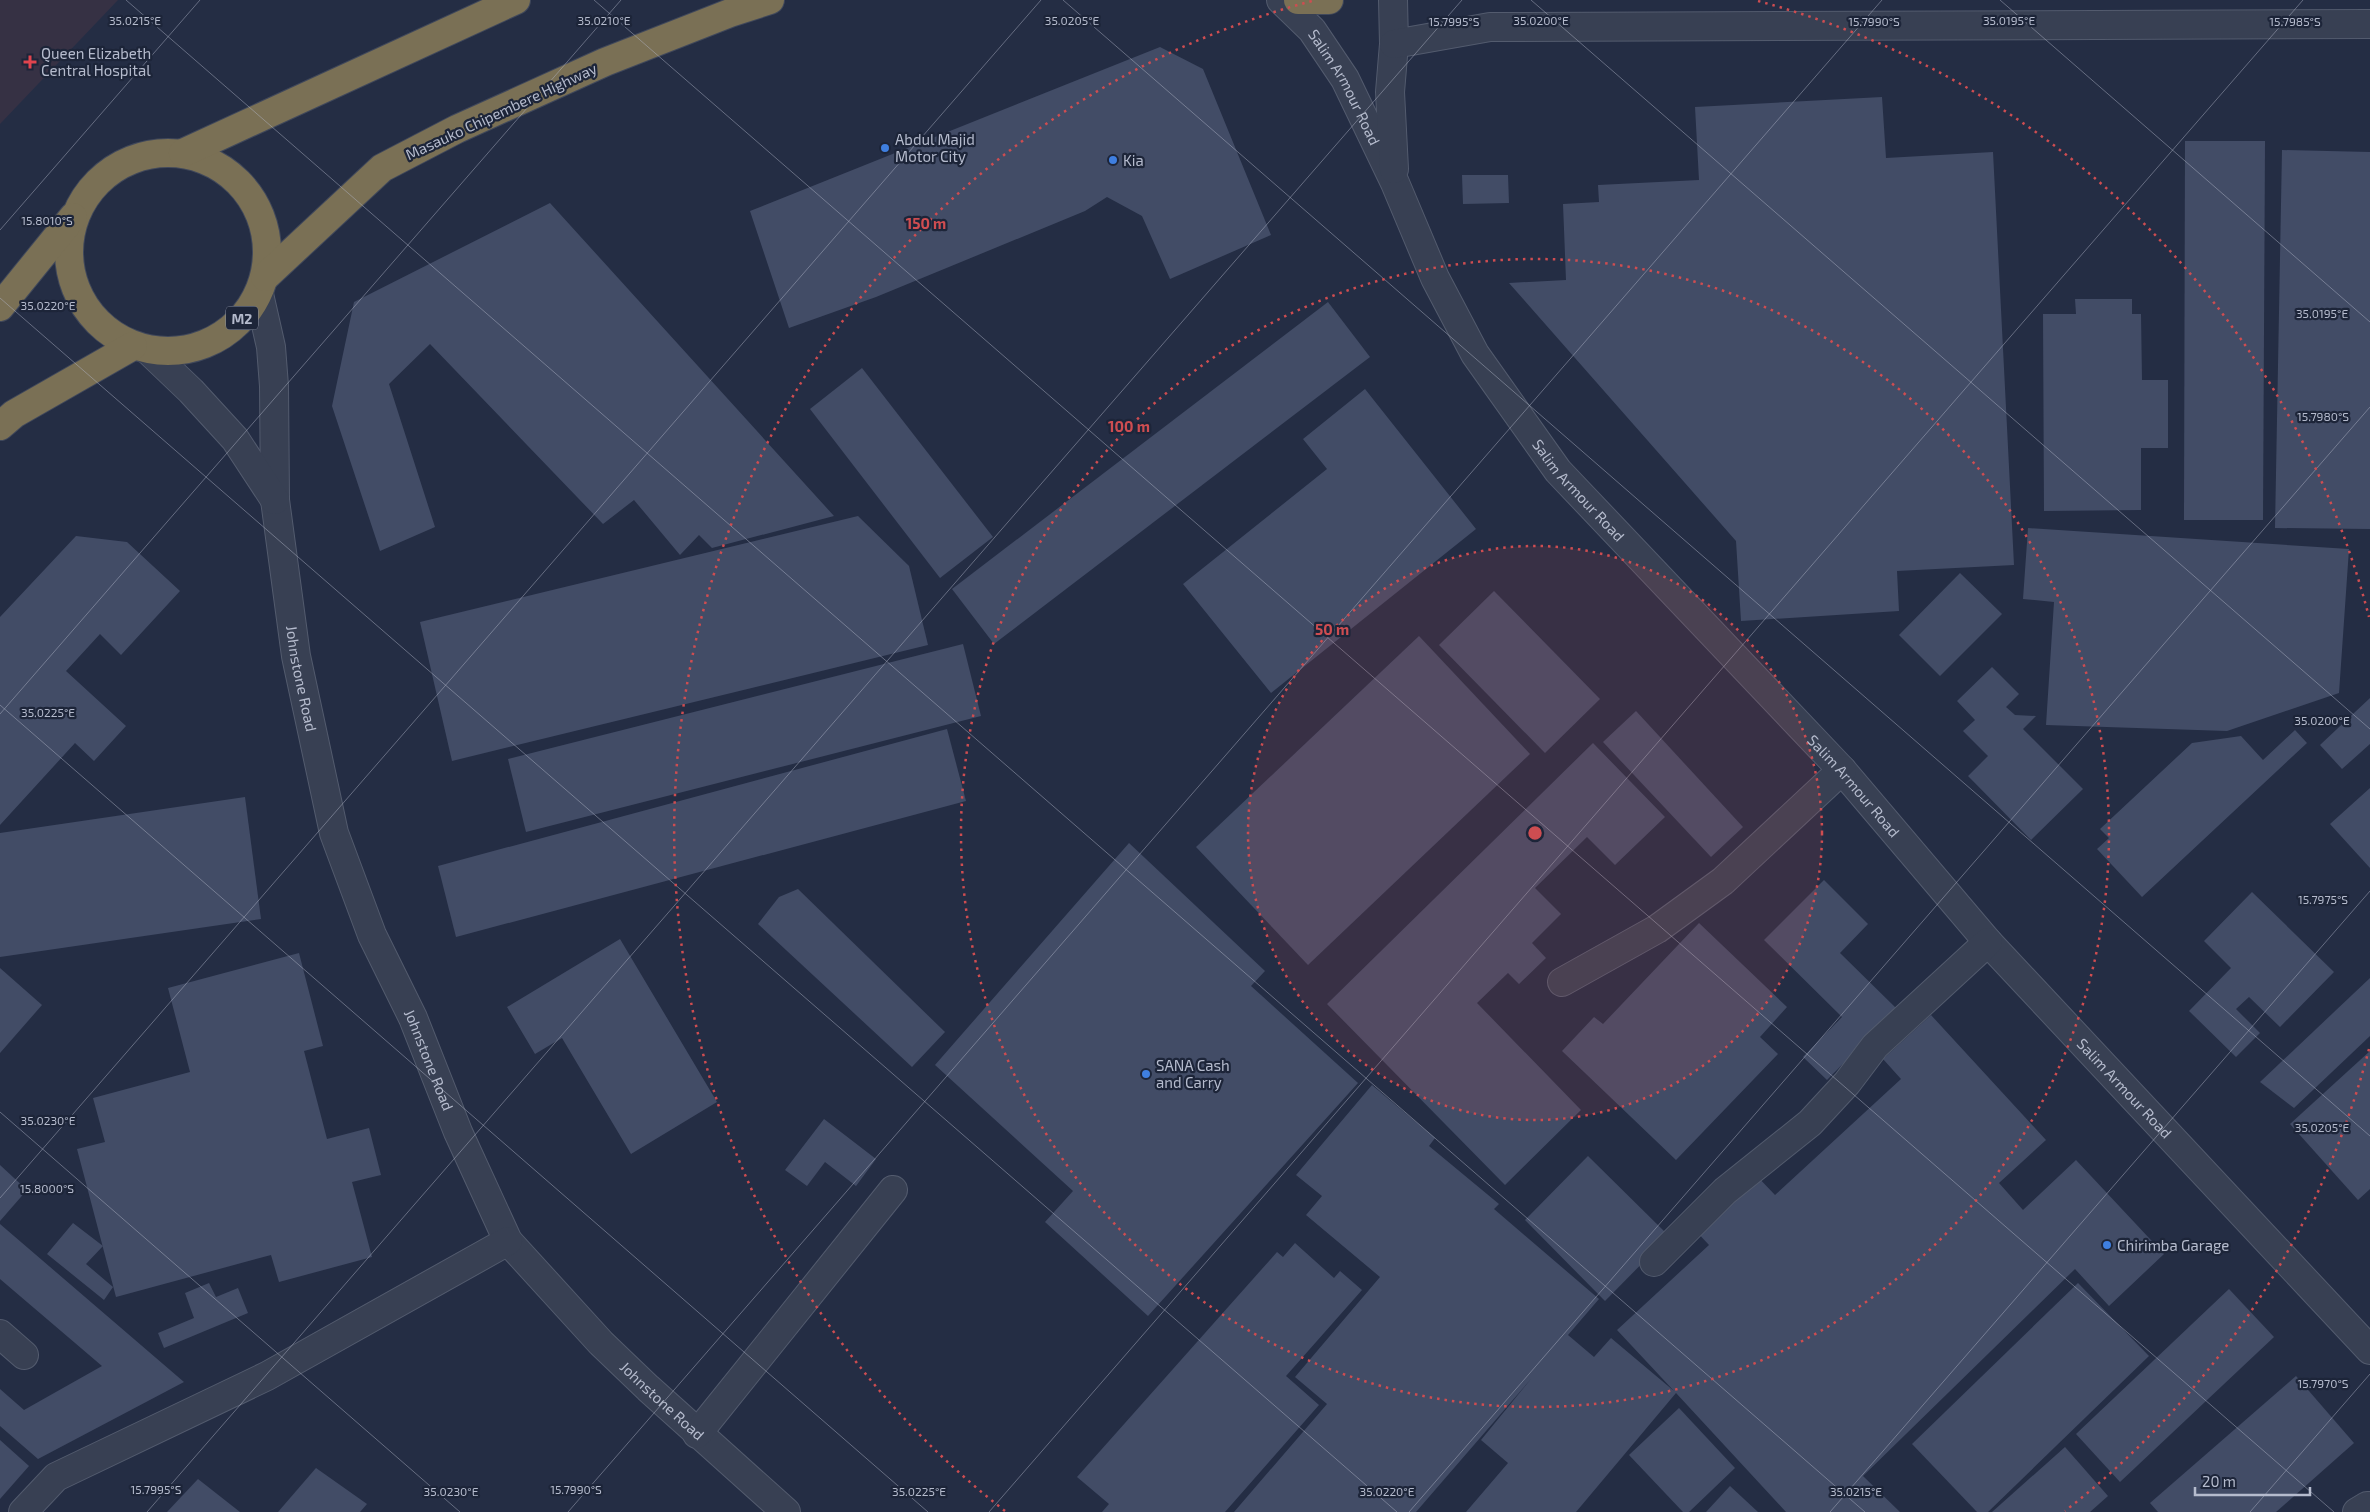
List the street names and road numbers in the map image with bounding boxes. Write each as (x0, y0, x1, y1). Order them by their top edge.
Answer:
street label: Salim Armour Road (1305, 26, 1384, 148)
street label: Masauko Chipembere Highway (402, 59, 600, 163)
road number: M2 (226, 306, 258, 330)
street label: Salim Armour Road (1529, 435, 1629, 545)
street label: Johnstone Road (283, 624, 321, 733)
street label: Salim Armour Road (1804, 731, 1904, 840)
street label: Johnstone Road (401, 1006, 458, 1113)
street label: Salim Armour Road (2074, 1034, 2176, 1142)
street label: Johnstone Road (617, 1357, 708, 1443)

